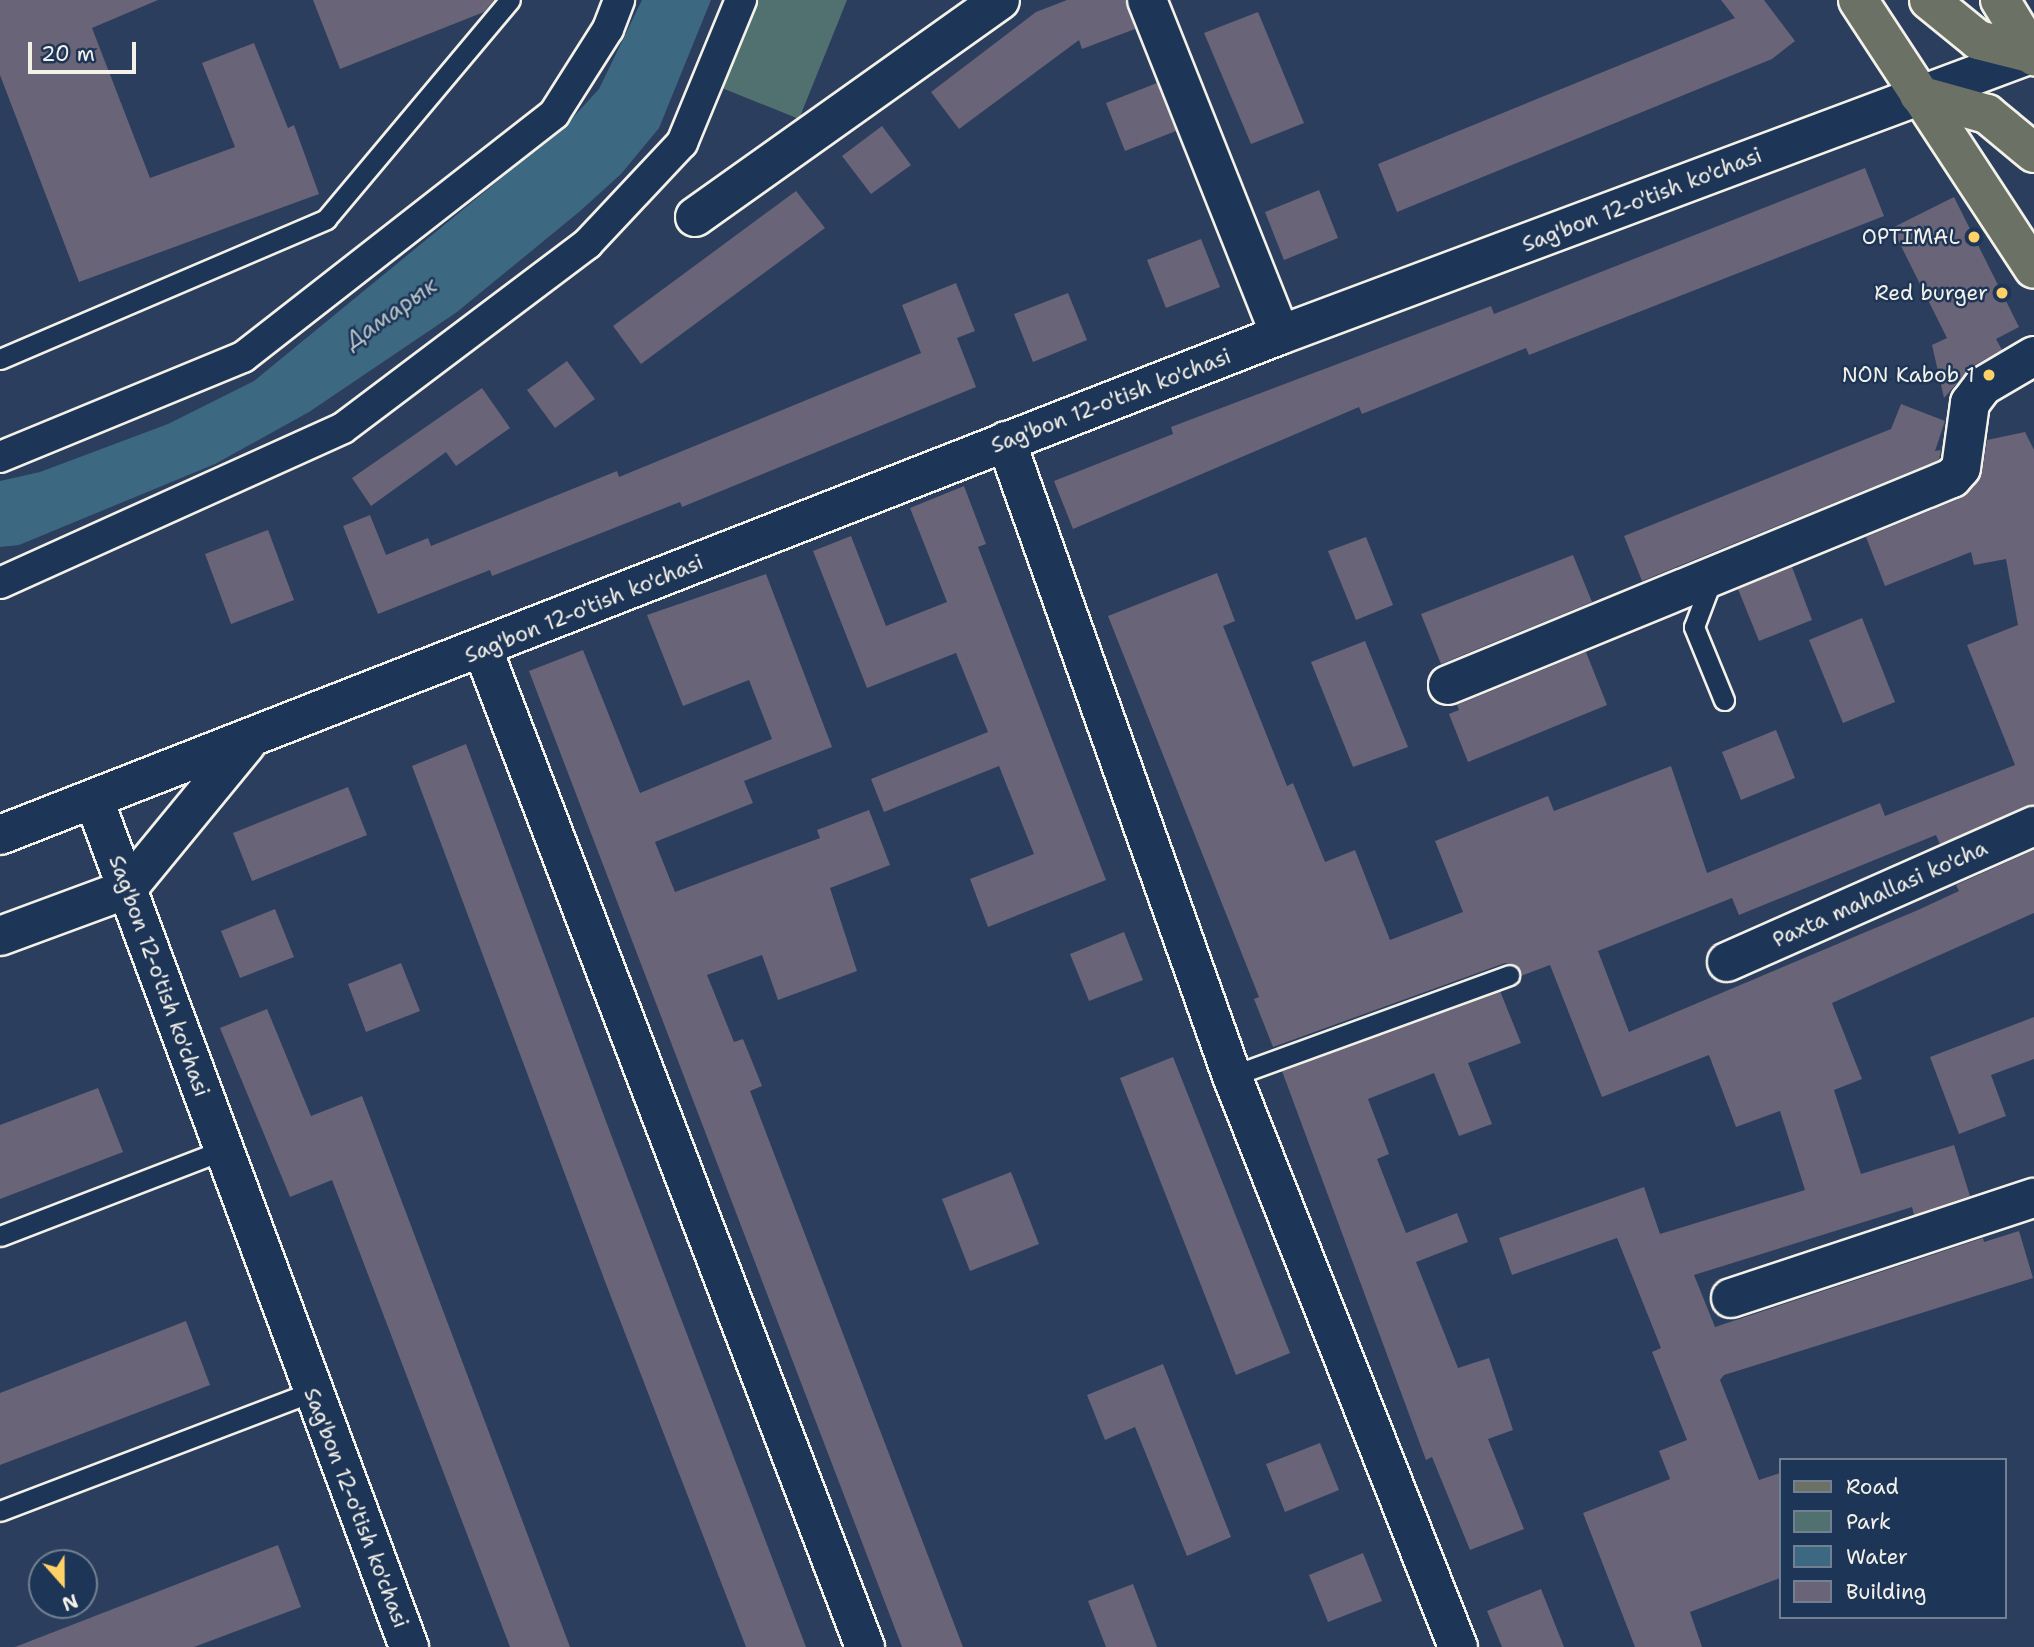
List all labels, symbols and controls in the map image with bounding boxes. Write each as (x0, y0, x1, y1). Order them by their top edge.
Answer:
scale bar (32, 28, 140, 72)
text: 20 m (41, 40, 95, 68)
street label: Sag'bon 12-o'tish ko'chasi (1518, 143, 1766, 257)
place label: OPTIMAL (1862, 224, 1960, 250)
marker: OPTIMAL (1966, 229, 1982, 245)
water label: Дамарык (340, 271, 442, 355)
place label: Red burger (1874, 280, 1988, 306)
marker: Red burger (1994, 285, 2010, 301)
street label: Sag'bon 12-o'tish ko'chasi (987, 344, 1235, 458)
place label: NON Kabob 1 (1842, 362, 1975, 388)
marker: NON Kabob 1 (1981, 367, 1997, 383)
street label: Sag'bon 12-o'tish ko'chasi (461, 550, 707, 668)
street label: Paxta mahallasi ko'cha (1769, 835, 1991, 953)
street label: Sag'bon 12-o'tish ko'chasi (104, 852, 214, 1100)
street label: Sag'bon 12-o'tish ko'chasi (299, 1384, 413, 1632)
legend (1778, 1458, 2006, 1619)
text: Road (1846, 1473, 1899, 1501)
text: Park (1846, 1508, 1891, 1536)
text: Water (1846, 1543, 1908, 1571)
north arrow (28, 1549, 98, 1619)
text: Building (1846, 1578, 1926, 1606)
text: N (58, 1588, 81, 1617)

